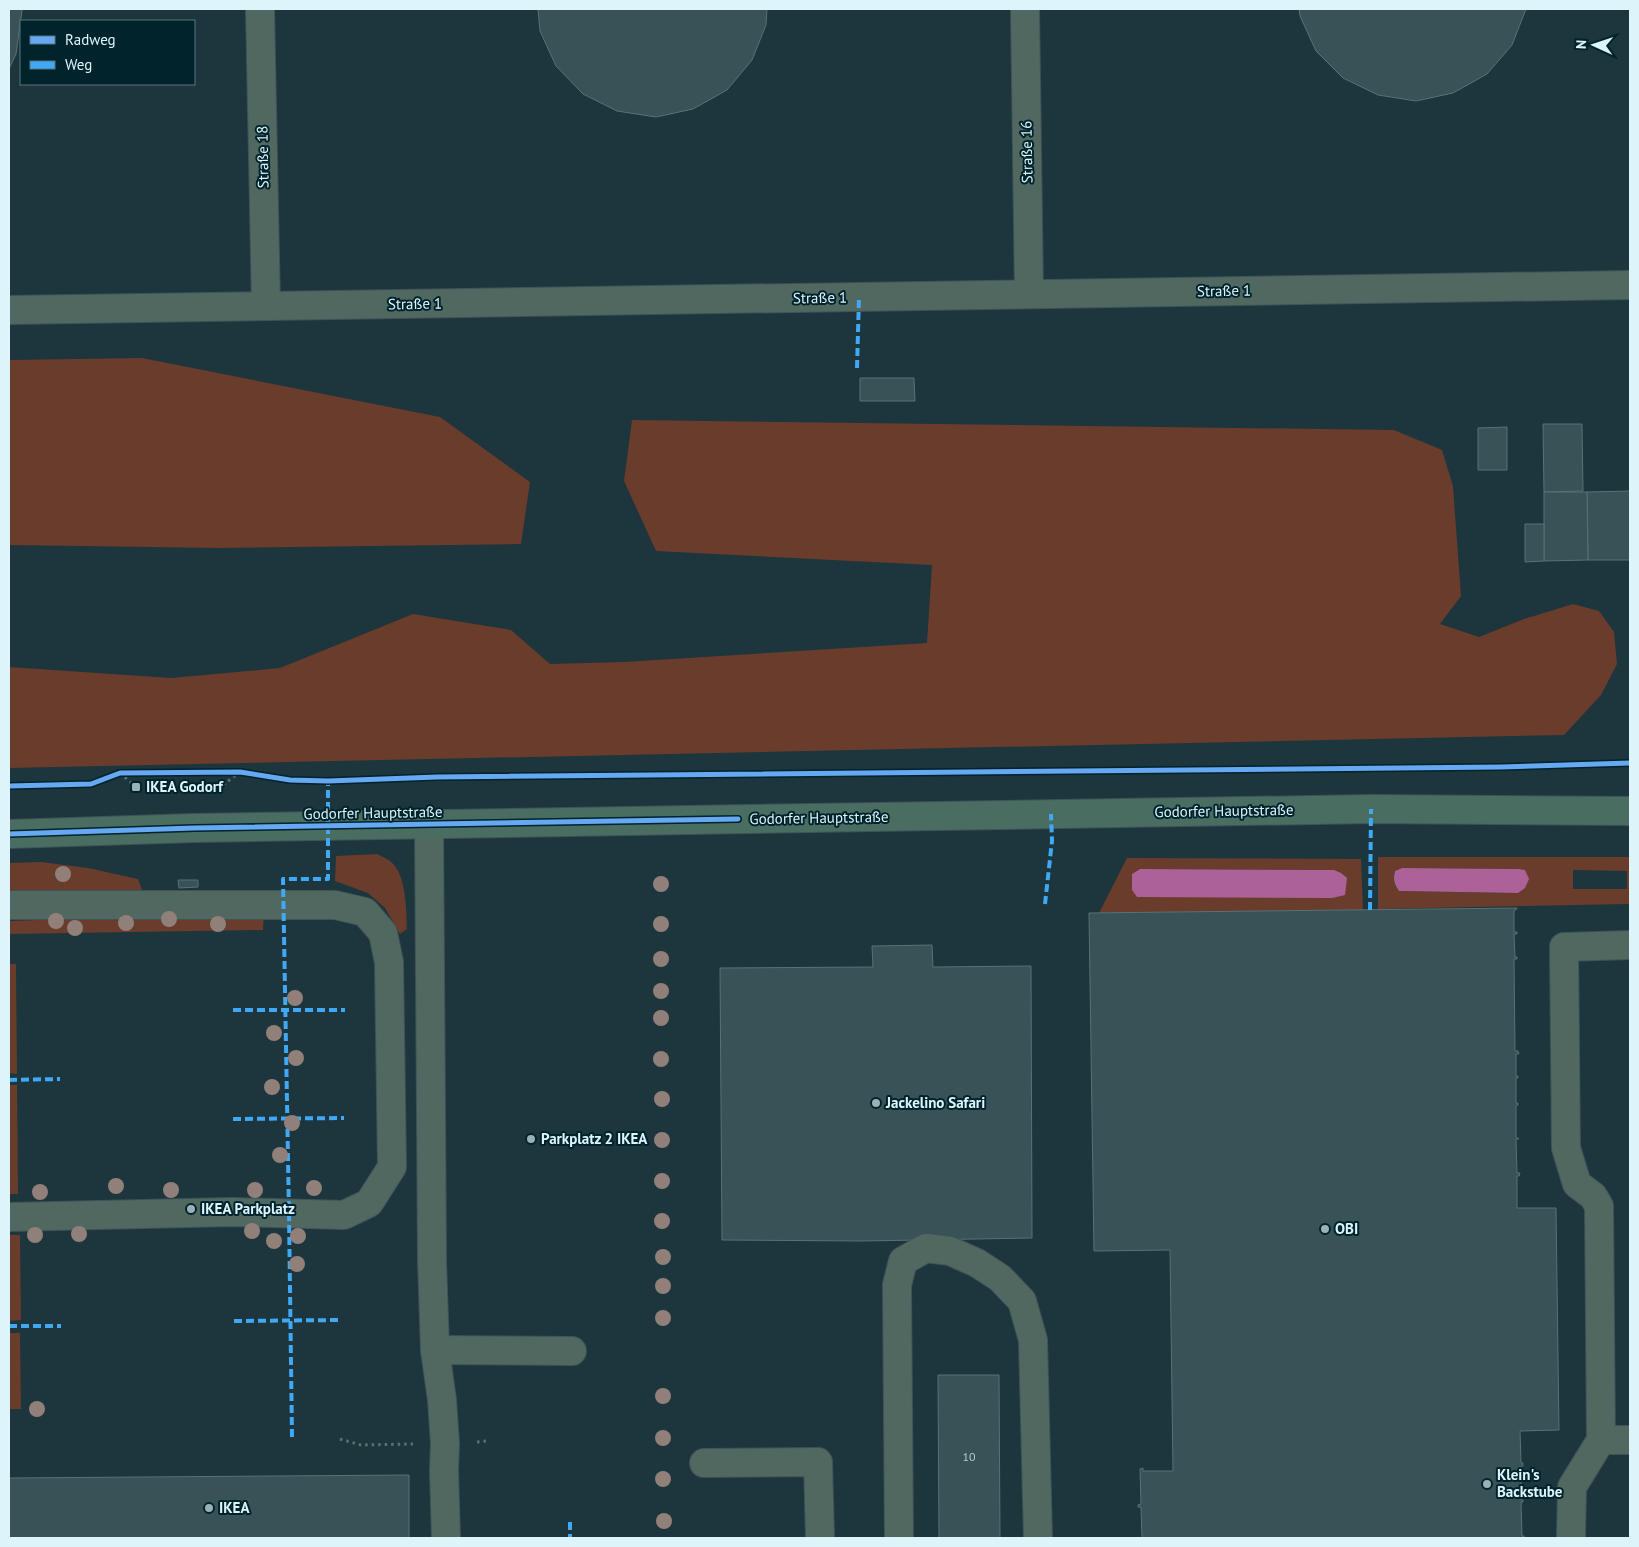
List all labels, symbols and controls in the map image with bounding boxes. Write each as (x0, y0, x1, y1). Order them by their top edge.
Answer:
legend (20, 20, 195, 85)
north arrow (1569, 20, 1619, 70)
text: Radweg (65, 30, 116, 49)
text: N (1572, 39, 1590, 49)
text: Weg (65, 55, 92, 74)
street label: Straße 16 (1016, 121, 1037, 183)
street label: Straße 18 (252, 126, 273, 188)
street label: Straße 1 (1197, 281, 1251, 300)
street label: Straße 1 (793, 288, 847, 307)
street label: Straße 1 (388, 294, 442, 313)
place label: IKEA Godorf (146, 777, 224, 796)
marker: IKEA Godorf (130, 781, 142, 793)
street label: Godorfer Hauptstraße (1154, 800, 1294, 821)
street label: Godorfer Hauptstraße (303, 802, 443, 823)
street label: Godorfer Hauptstraße (749, 807, 889, 828)
place label: Jackelino Safari (885, 1093, 985, 1112)
marker: Jackelino Safari (870, 1097, 882, 1109)
place label: Parkplatz 2 IKEA (541, 1129, 648, 1148)
marker: Parkplatz 2 IKEA (525, 1133, 537, 1145)
place label: IKEA Parkplatz (201, 1199, 295, 1218)
marker: IKEA Parkplatz (185, 1203, 197, 1215)
place label: OBI (1335, 1219, 1358, 1238)
marker: OBI (1319, 1223, 1331, 1235)
house number: 10 (962, 1449, 976, 1464)
place label: Klein's Backstube (1497, 1465, 1563, 1501)
marker: Klein's Backstube (1481, 1478, 1493, 1490)
place label: IKEA (219, 1498, 250, 1517)
marker: IKEA (203, 1502, 215, 1514)

